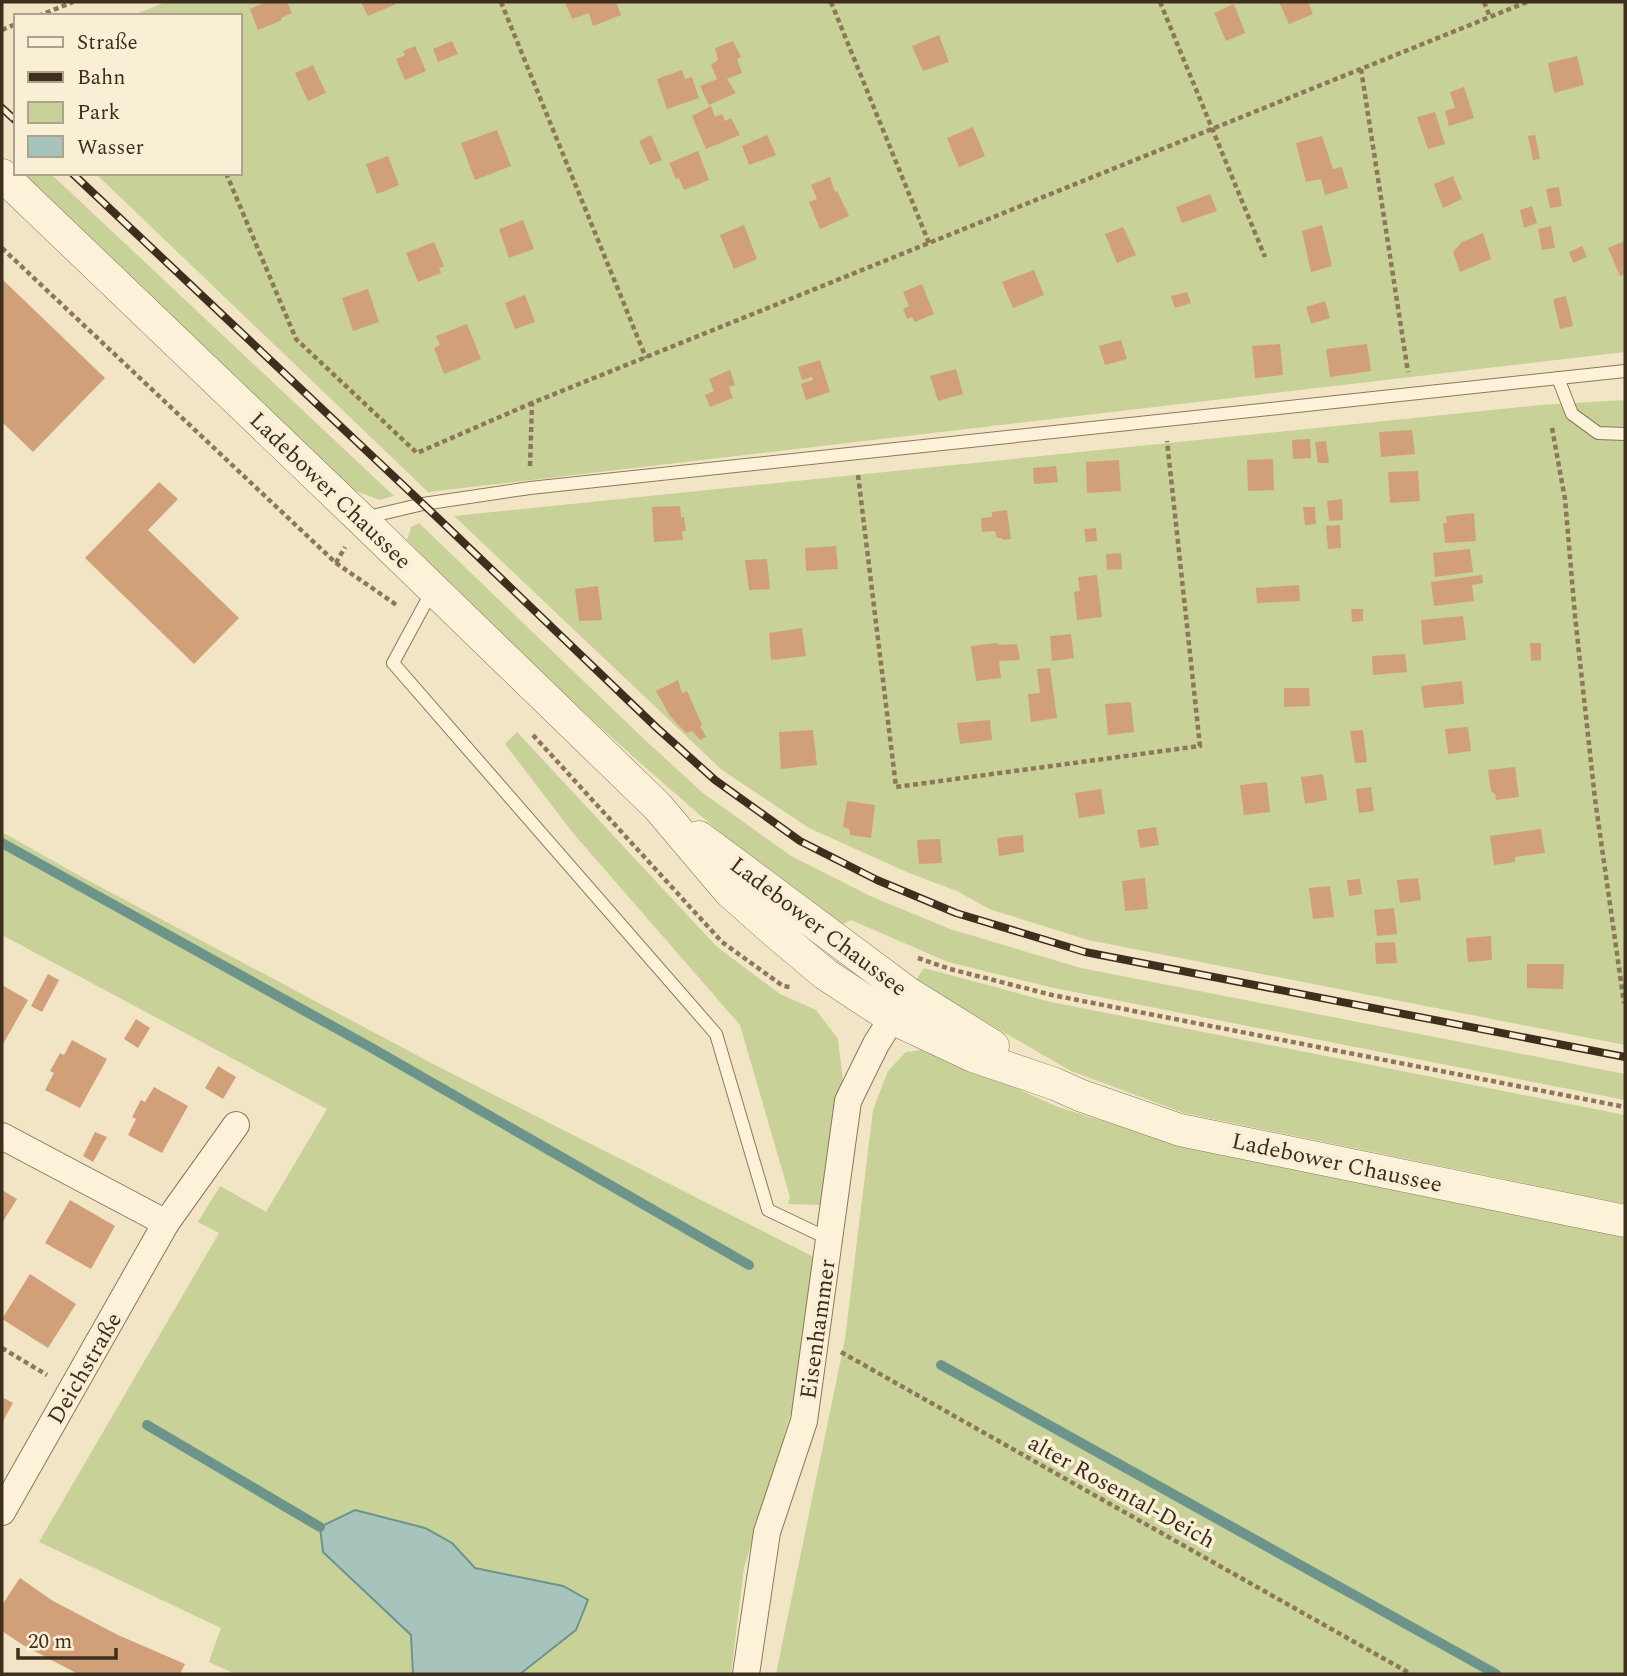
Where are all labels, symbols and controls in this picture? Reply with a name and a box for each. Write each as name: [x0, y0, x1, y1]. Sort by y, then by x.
legend: [14, 14, 242, 175]
text: Straße: [77, 27, 138, 59]
text: Bahn: [77, 62, 125, 94]
text: Park: [77, 97, 121, 129]
text: Wasser: [77, 132, 144, 164]
street label: Ladebower Chaussee: [241, 404, 419, 578]
street label: Ladebower Chaussee: [722, 849, 914, 1006]
street label: Ladebower Chaussee: [1228, 1124, 1445, 1203]
street label: Eisenhammer: [791, 1257, 846, 1401]
street label: Deichstraße: [39, 1306, 132, 1431]
street label: alter Rosental-Deich: [1021, 1426, 1221, 1558]
scale bar: [18, 1616, 116, 1660]
text: 20 m: [28, 1626, 72, 1658]

